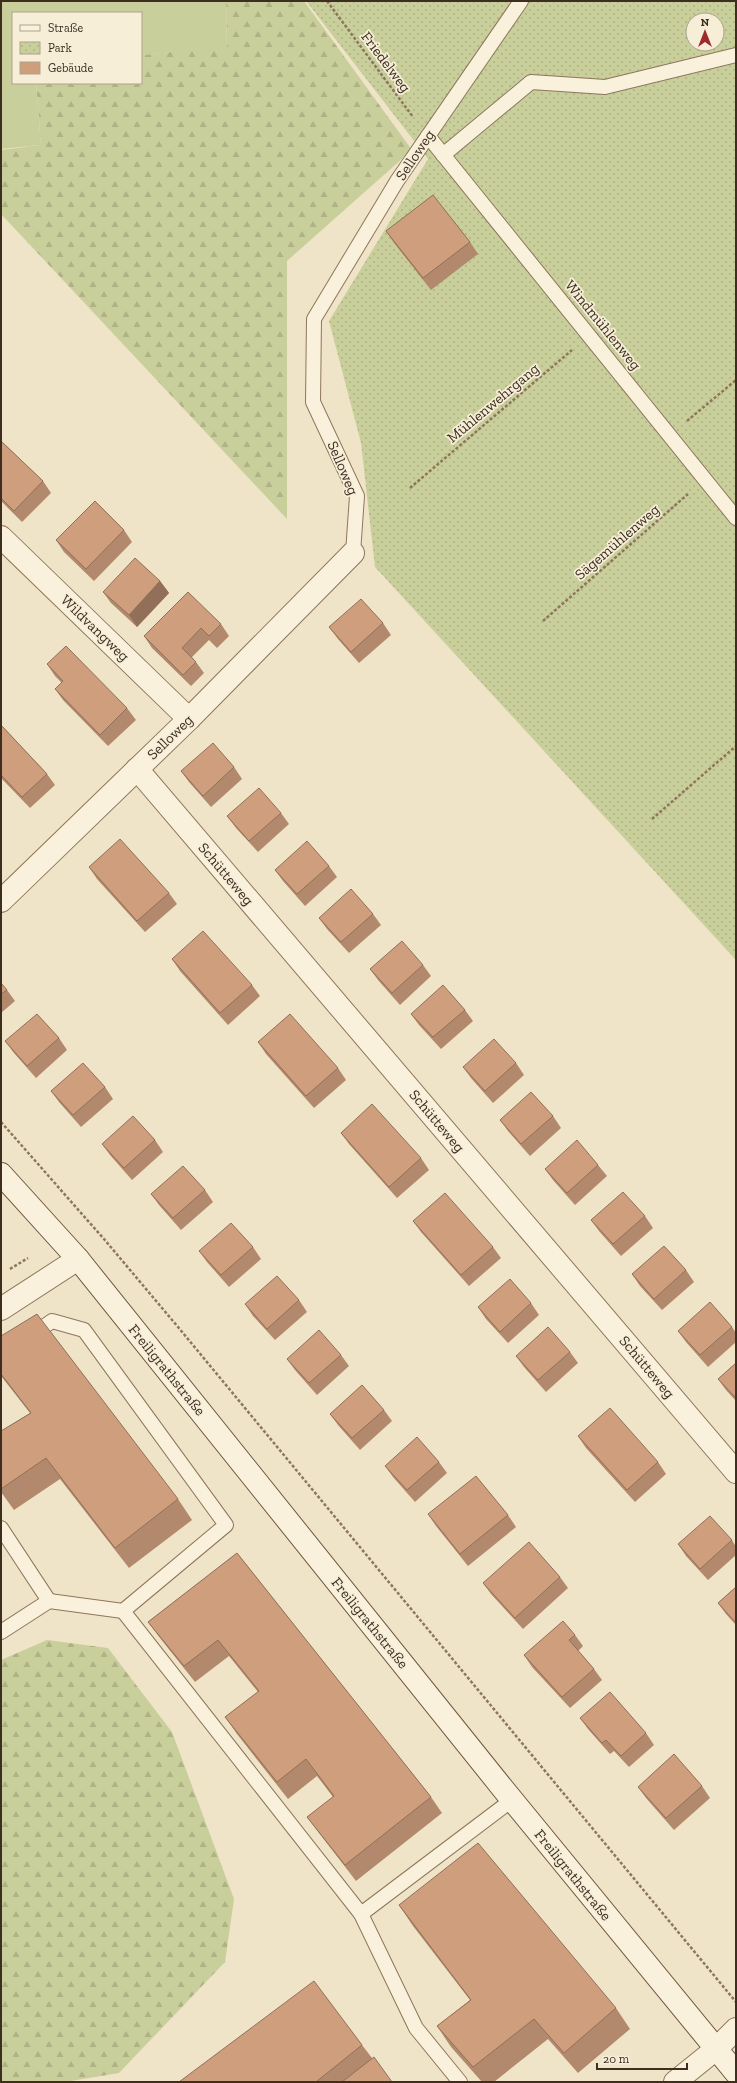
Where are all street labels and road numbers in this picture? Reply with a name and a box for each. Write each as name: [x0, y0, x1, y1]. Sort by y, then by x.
street label: Friedelweg: [357, 28, 415, 96]
street label: Selloweg: [392, 126, 438, 184]
street label: Windmühlenweg: [561, 276, 645, 374]
street label: Mühlenwehrgang: [443, 359, 543, 447]
street label: Selloweg: [324, 438, 362, 498]
street label: Sägemühlenweg: [571, 500, 663, 584]
street label: Wildvangweg: [57, 591, 133, 665]
street label: Selloweg: [143, 711, 197, 763]
street label: Schütteweg: [195, 839, 257, 909]
street label: Schütteweg: [406, 1086, 468, 1156]
street label: Freiligrathstraße: [125, 1321, 209, 1419]
street label: Schütteweg: [616, 1332, 678, 1402]
street label: Freiligrathstraße: [328, 1574, 412, 1672]
street label: Freiligrathstraße: [531, 1826, 615, 1924]

